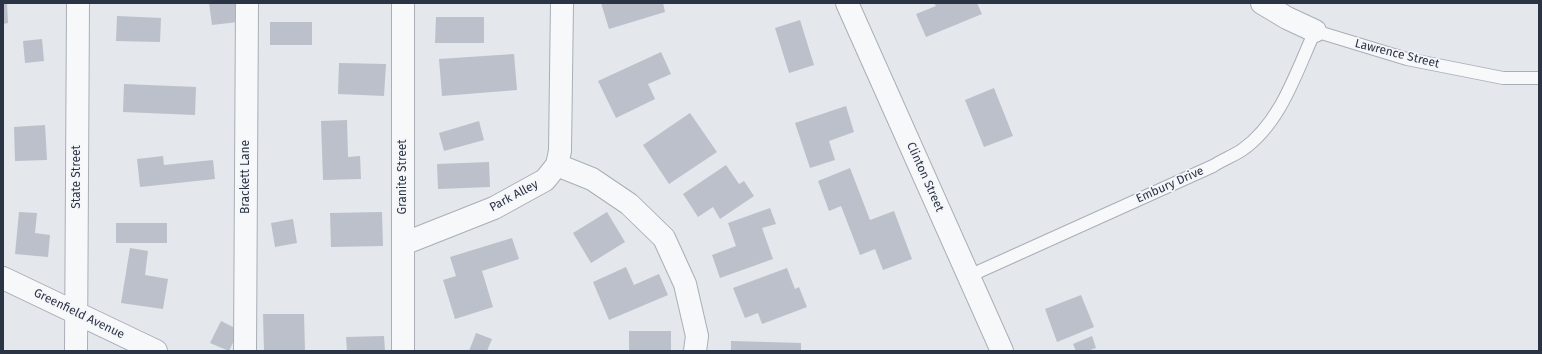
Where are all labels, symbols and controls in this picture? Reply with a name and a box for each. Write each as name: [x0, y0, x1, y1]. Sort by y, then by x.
street label: Lawrence Street: [1353, 37, 1441, 71]
street label: Granite Street: [396, 139, 410, 215]
street label: Brackett Lane: [239, 140, 253, 214]
street label: Clinton Street: [903, 140, 947, 214]
street label: State Street: [70, 145, 84, 209]
street label: Embury Drive: [1134, 164, 1206, 206]
street label: Park Alley: [487, 177, 541, 215]
street label: Greenfield Avenue: [31, 286, 127, 342]

